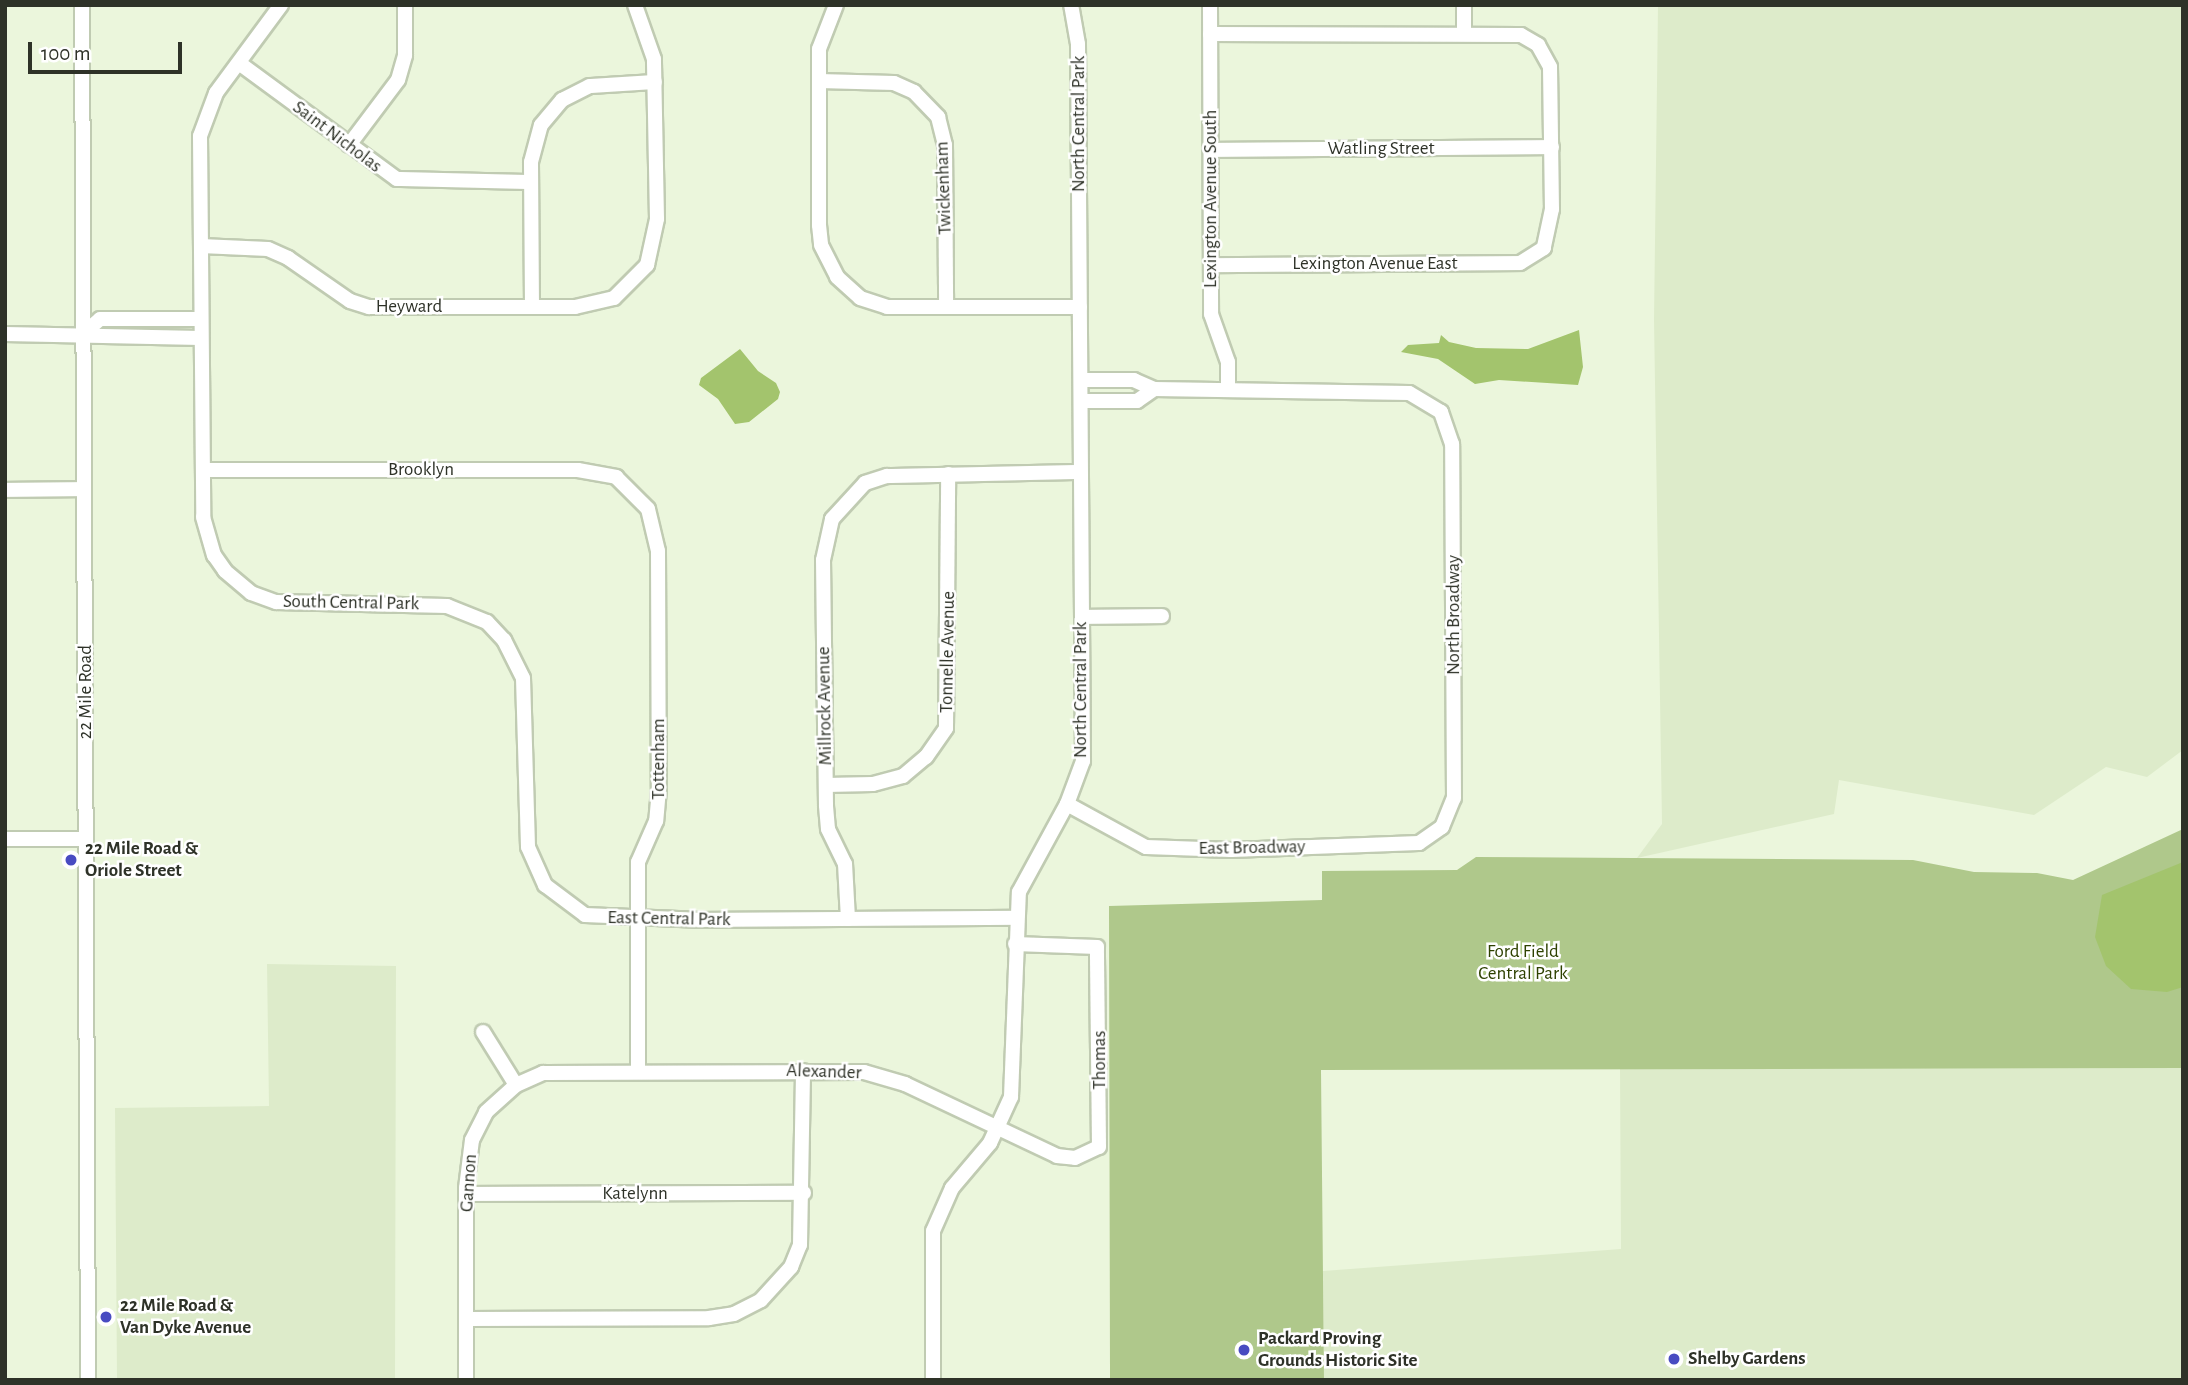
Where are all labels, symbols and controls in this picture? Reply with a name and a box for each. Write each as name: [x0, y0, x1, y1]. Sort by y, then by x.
scale bar: [32, 28, 186, 72]
text: 100 m: [41, 43, 91, 64]
street label: North Central Park: [1068, 56, 1090, 192]
street label: Saint Nicholas: [288, 96, 386, 178]
street label: Lexington Avenue South: [1200, 110, 1222, 288]
street label: Watling Street: [1328, 138, 1434, 160]
street label: Twickenham: [931, 141, 957, 235]
street label: Lexington Avenue East: [1292, 253, 1458, 275]
street label: Heyward: [376, 296, 442, 318]
street label: Brooklyn: [388, 459, 454, 481]
street label: North Broadway: [1443, 555, 1465, 675]
street label: South Central Park: [283, 590, 419, 616]
street label: Tonnelle Avenue: [936, 591, 960, 713]
street label: North Central Park: [1070, 622, 1092, 758]
street label: 22 Mile Road: [75, 645, 97, 739]
street label: Millrock Avenue: [813, 646, 837, 766]
street label: Tottenham: [648, 718, 670, 800]
street label: East Broadway: [1198, 836, 1306, 860]
place label: 22 Mile Road & Oriole Street: [85, 838, 198, 882]
marker: 22 Mile Road & Oriole Street: [63, 852, 79, 868]
street label: East Central Park: [607, 907, 731, 931]
park label: Ford Field Central Park: [1478, 941, 1568, 985]
street label: Thomas: [1089, 1030, 1111, 1090]
street label: Alexander: [786, 1059, 862, 1085]
street label: Gannon: [456, 1153, 482, 1213]
street label: Katelynn: [602, 1183, 668, 1205]
place label: 22 Mile Road & Van Dyke Avenue: [120, 1295, 251, 1339]
marker: 22 Mile Road & Van Dyke Avenue: [98, 1309, 114, 1325]
place label: Packard Proving Grounds Historic Site: [1258, 1328, 1417, 1372]
marker: Packard Proving Grounds Historic Site: [1236, 1342, 1252, 1358]
place label: Shelby Gardens: [1688, 1348, 1806, 1370]
marker: Shelby Gardens: [1666, 1351, 1682, 1367]

